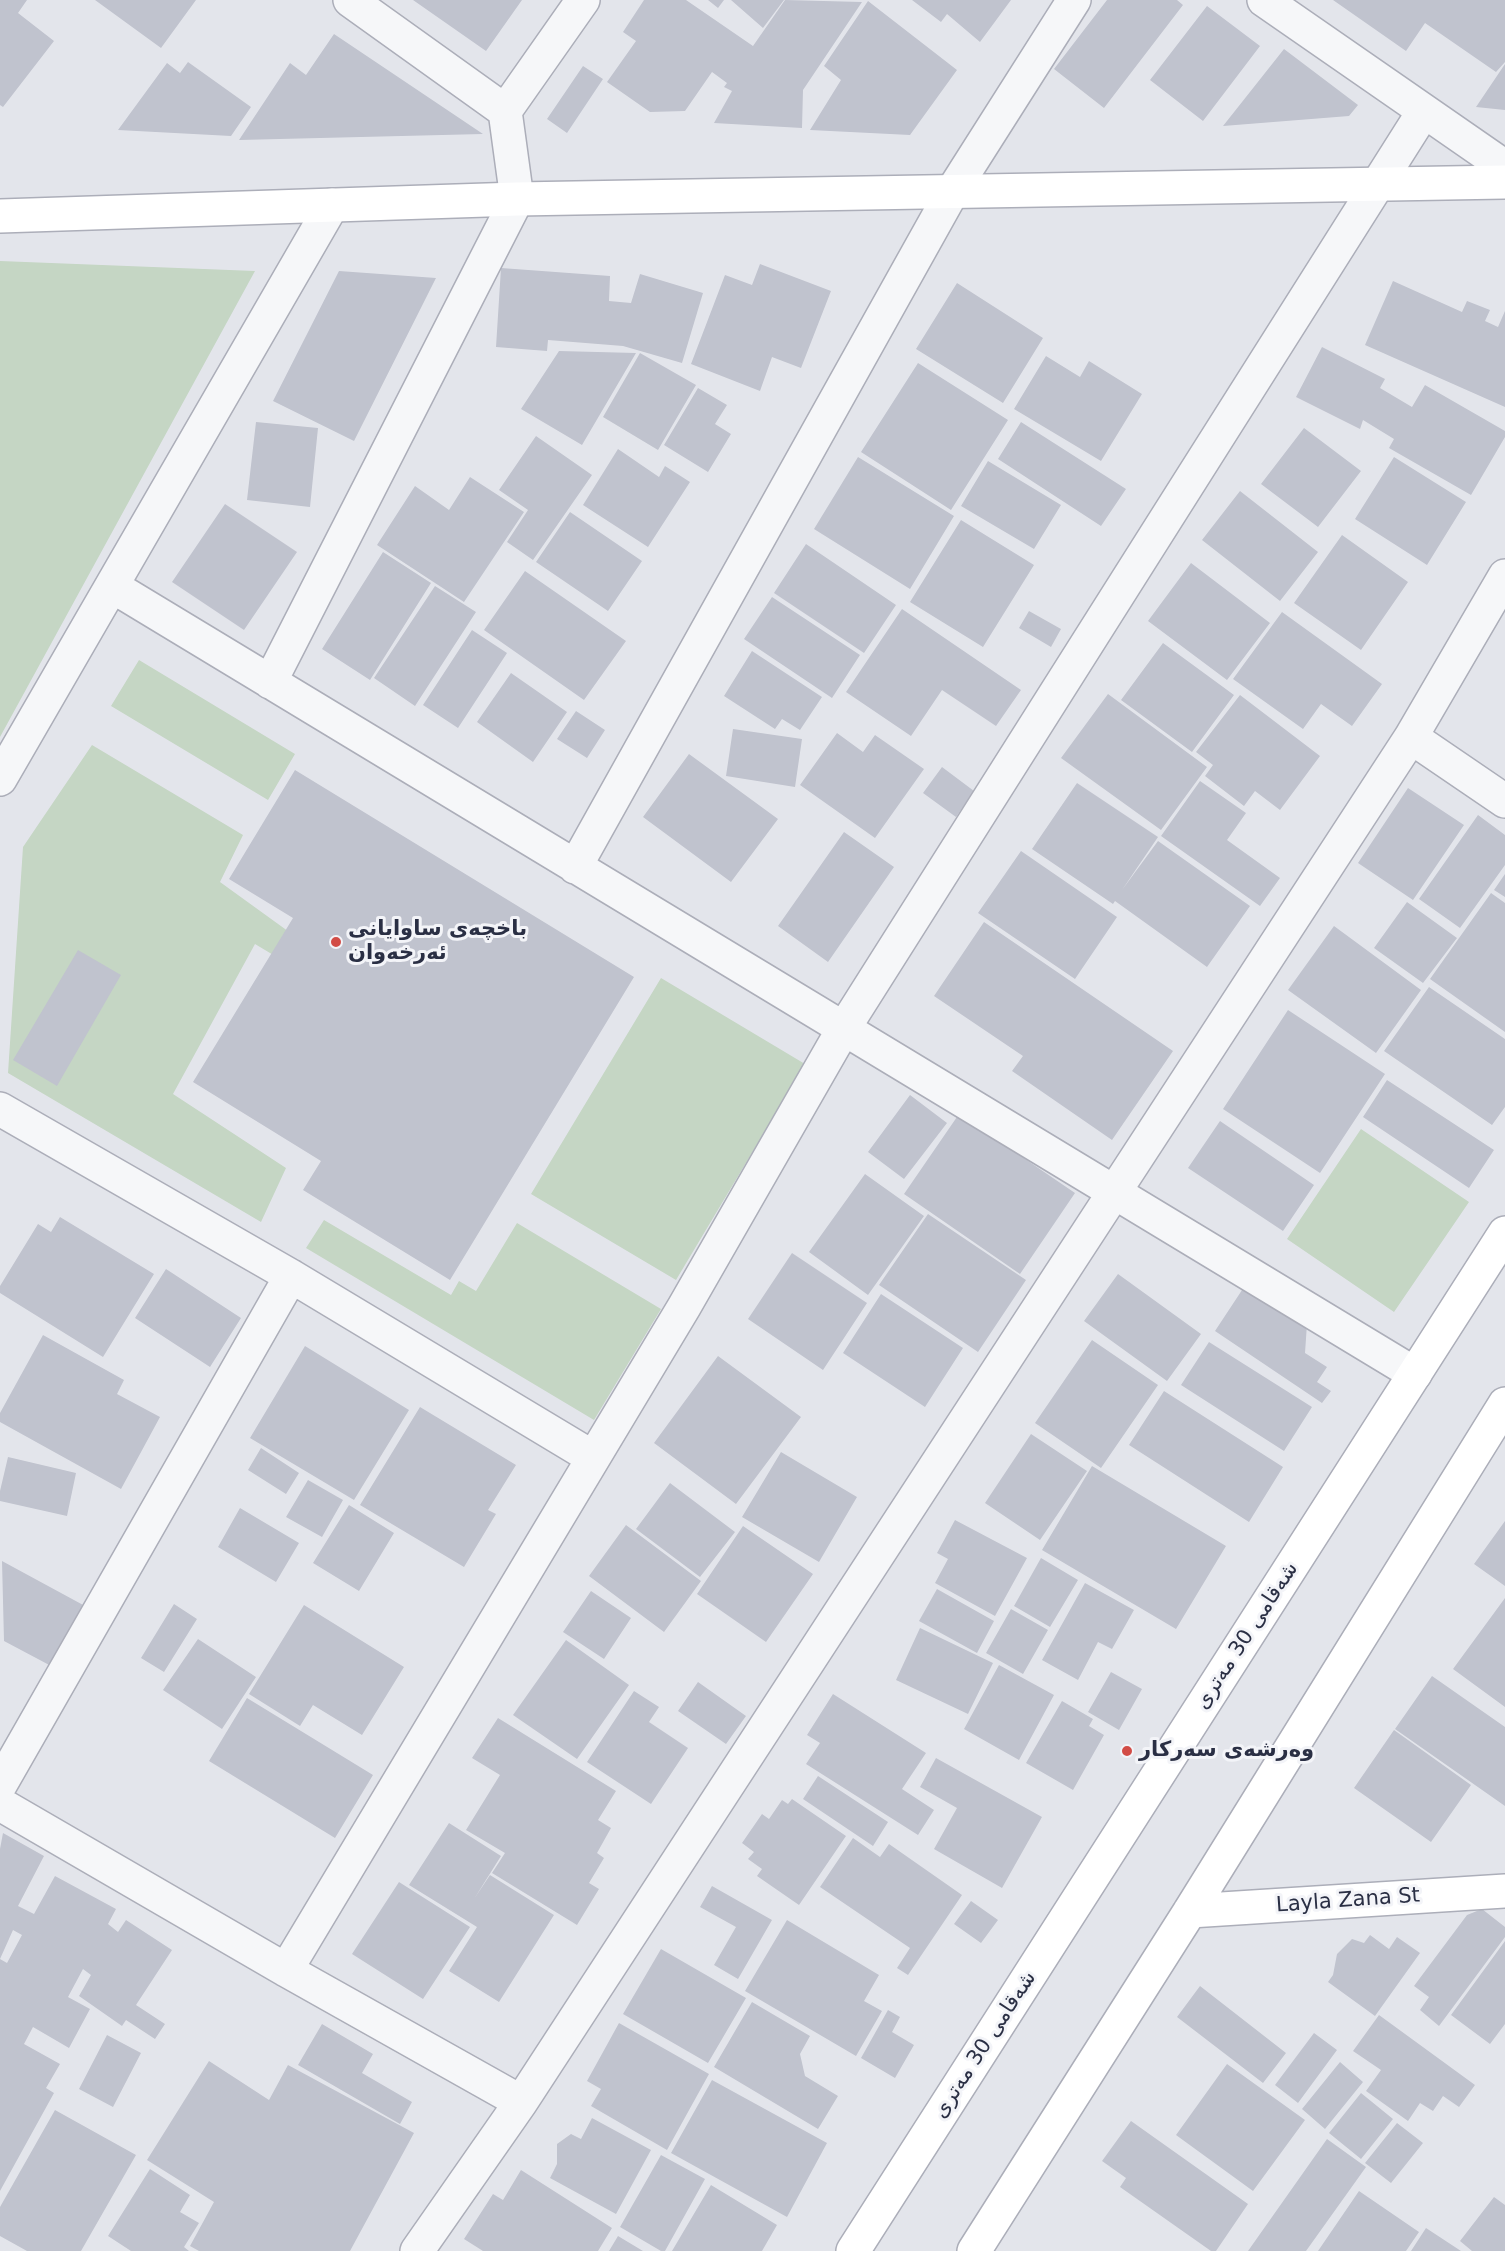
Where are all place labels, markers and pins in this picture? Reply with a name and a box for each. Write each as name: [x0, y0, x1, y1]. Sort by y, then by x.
place label: باخچەی ساوایانی ئەرخەوان: [348, 917, 527, 967]
marker: باخچەی ساوایانی ئەرخەوان: [329, 935, 343, 949]
place label: وەرشەی سەرکار: [1139, 1738, 1314, 1764]
marker: وەرشەی سەرکار: [1120, 1744, 1134, 1758]

